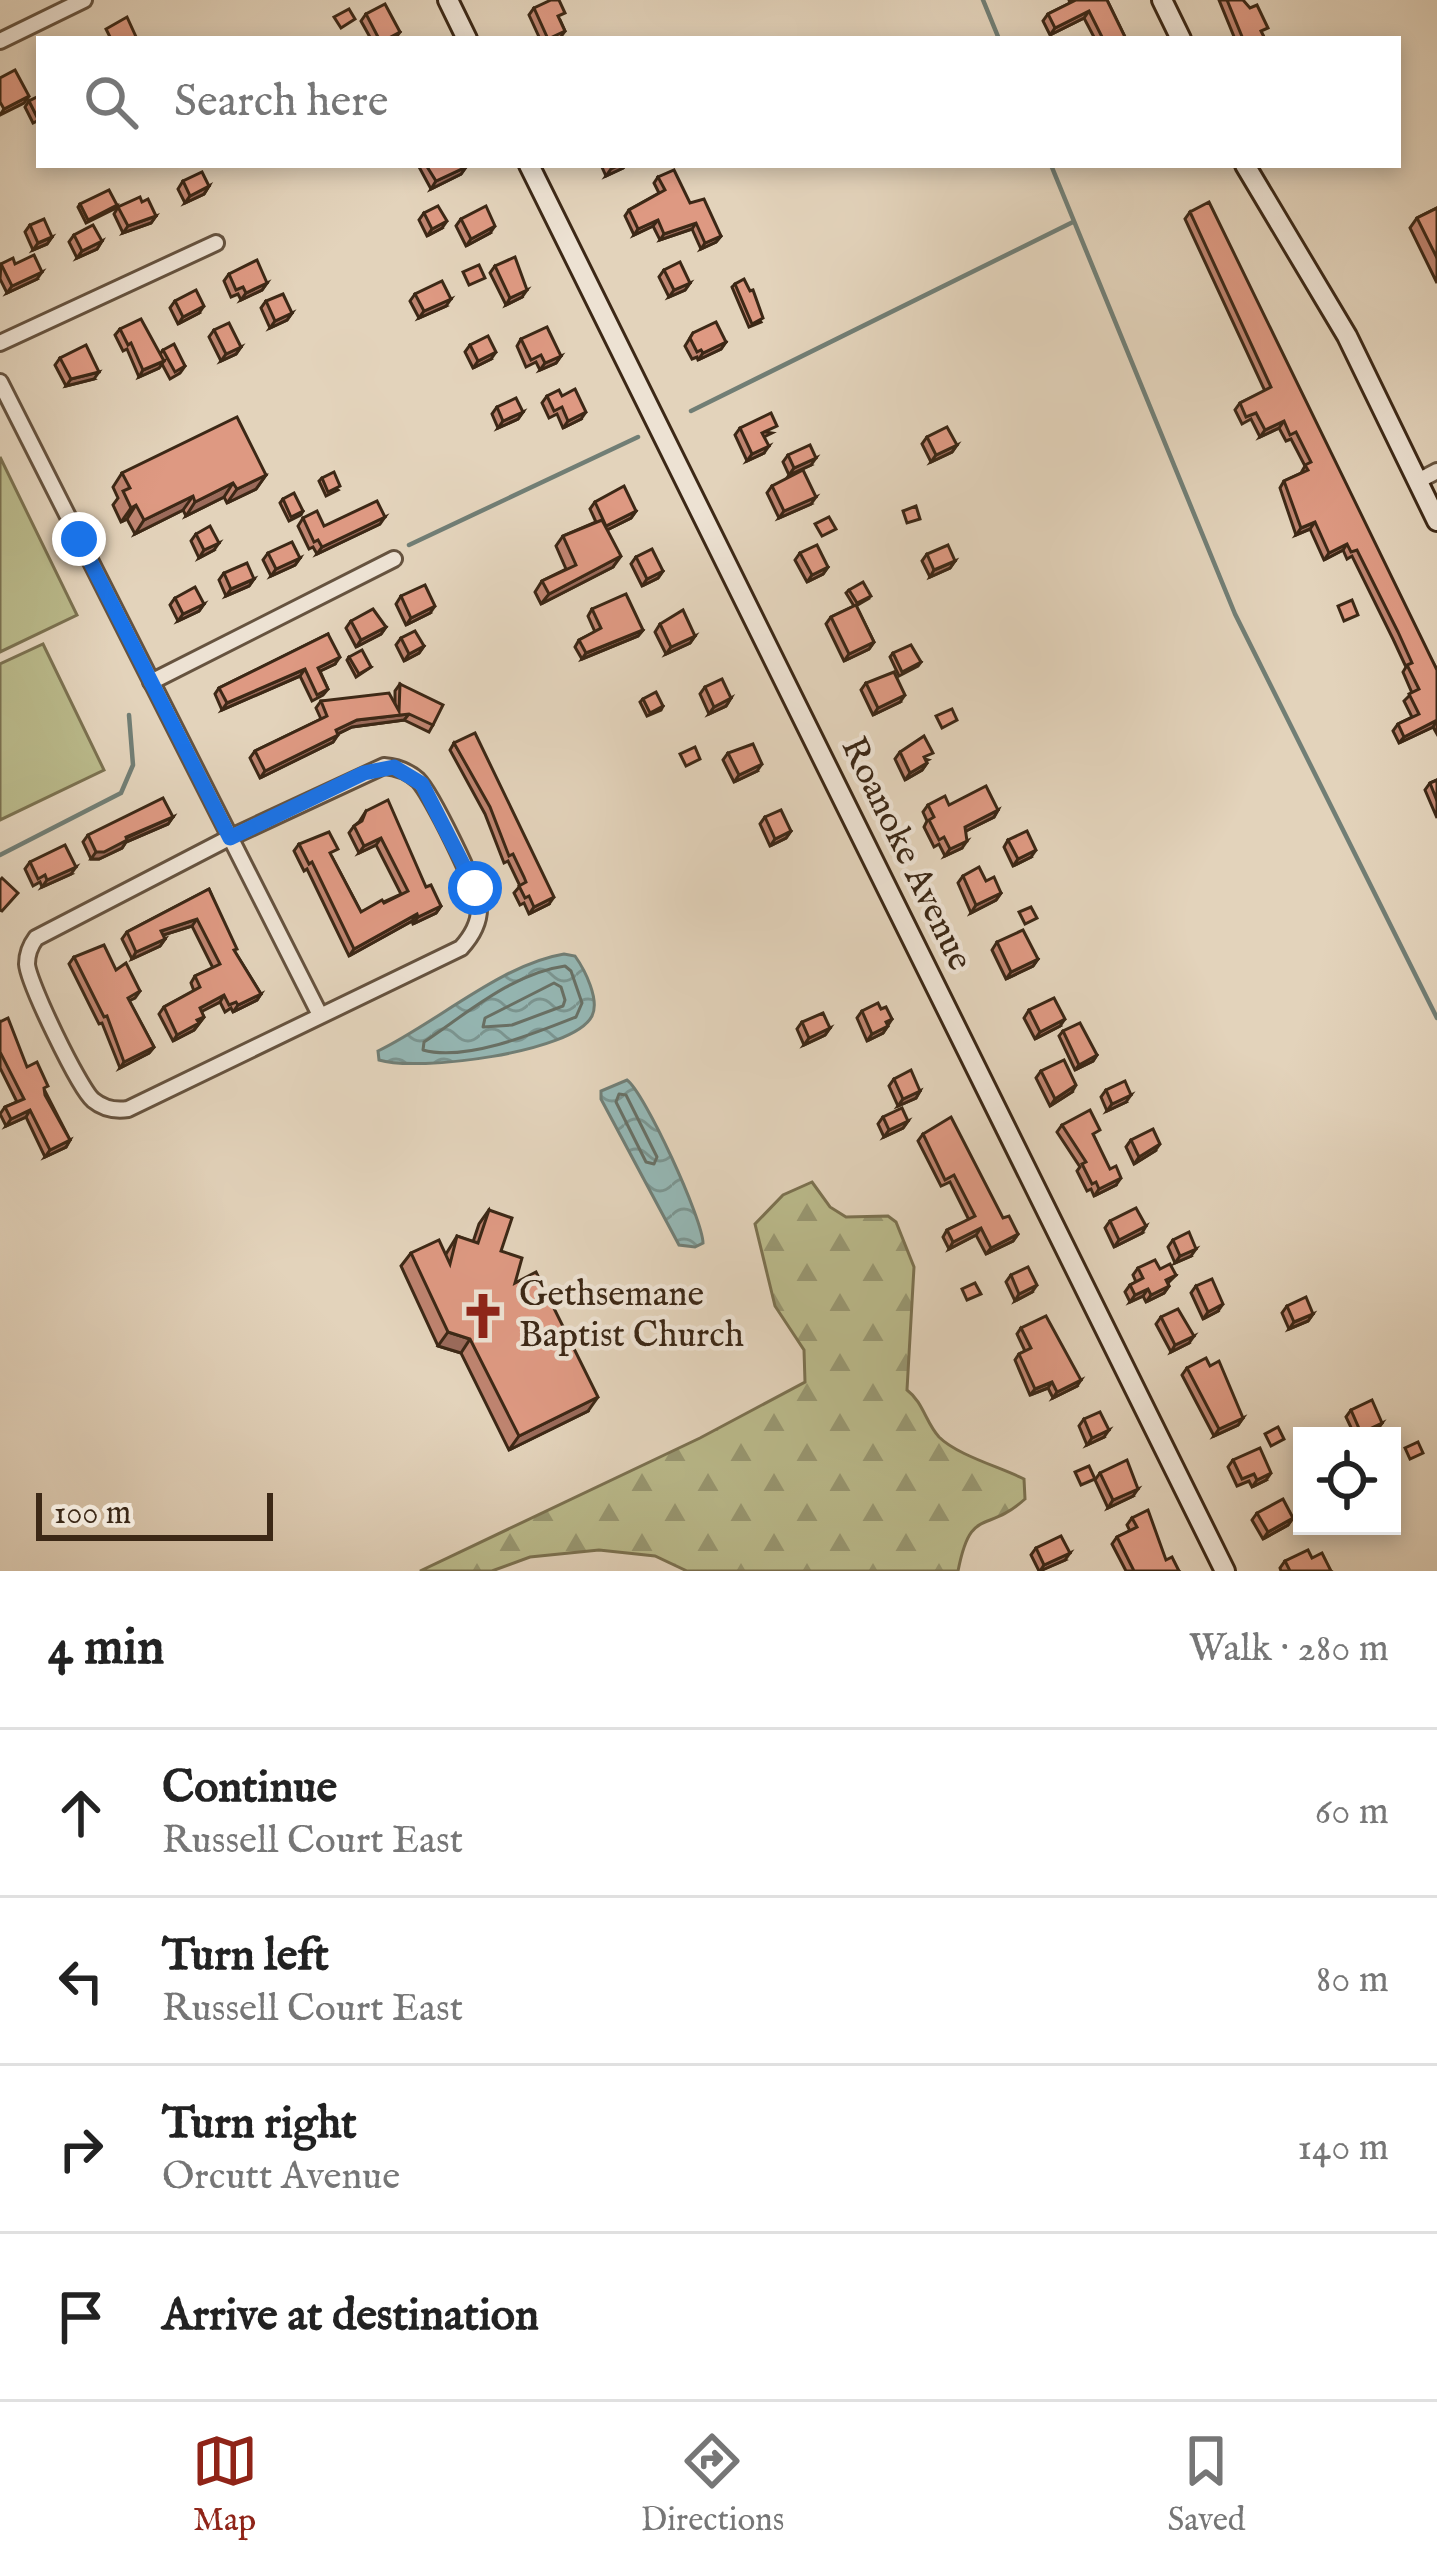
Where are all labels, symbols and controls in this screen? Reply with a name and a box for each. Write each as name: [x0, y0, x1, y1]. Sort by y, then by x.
search box: [36, 36, 1401, 168]
icon: search: [78, 69, 144, 135]
text: Search here: [174, 74, 388, 131]
route end: [52, 512, 106, 566]
street label: Roanoke Avenue: [830, 730, 982, 978]
route start: [448, 861, 502, 915]
place label: Gethsemane Baptist Church: [519, 1272, 744, 1359]
church icon: Gethsemane Baptist Church: [458, 1291, 508, 1341]
map controls: [1293, 1427, 1401, 1535]
button: locate: [1293, 1427, 1401, 1535]
scale bar: [36, 1487, 273, 1540]
text: 100 m: [54, 1493, 131, 1535]
text: 4 min: [48, 1617, 164, 1682]
text: Walk · 280 m: [1189, 1625, 1389, 1674]
text: Continue: [162, 1760, 337, 1817]
icon: ahead: [48, 1780, 114, 1846]
text: 60 m: [1315, 1788, 1389, 1837]
text: Russell Court East: [162, 1817, 463, 1866]
text: Turn left: [162, 1928, 329, 1985]
icon: left: [48, 1948, 114, 2014]
text: 80 m: [1316, 1956, 1389, 2005]
text: Russell Court East: [162, 1985, 463, 2034]
text: Turn right: [162, 2096, 357, 2153]
icon: right: [48, 2116, 114, 2182]
text: 140 m: [1298, 2124, 1389, 2173]
text: Orcutt Avenue: [162, 2153, 400, 2202]
icon: arrive: [48, 2284, 114, 2350]
text: Arrive at destination: [162, 2288, 539, 2345]
tab: Map: [192, 2428, 258, 2542]
tab: Directions: [641, 2428, 784, 2542]
tab: Saved: [1167, 2428, 1245, 2542]

